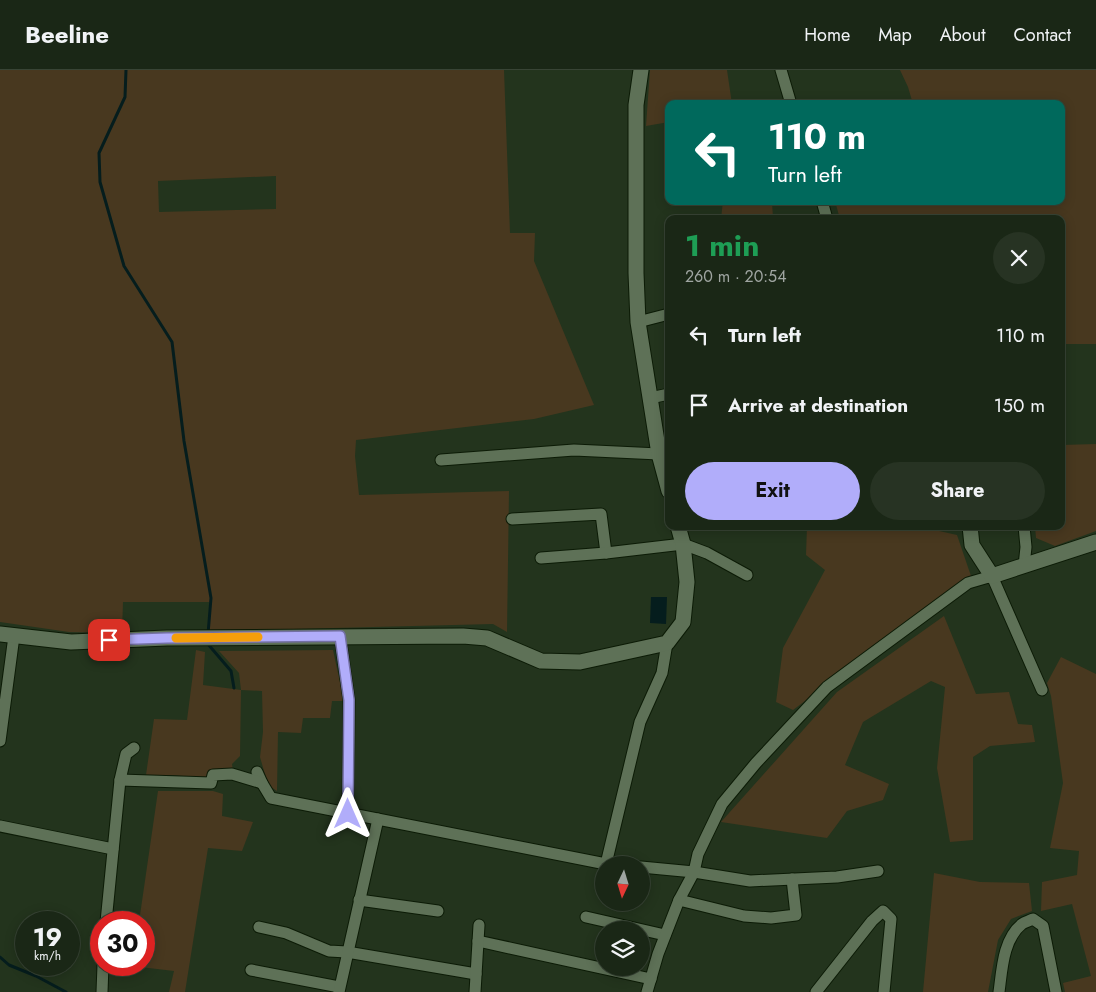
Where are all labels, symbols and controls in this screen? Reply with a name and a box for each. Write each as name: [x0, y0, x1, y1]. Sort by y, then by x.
text: Beeline: [25, 17, 109, 52]
text: Home: [804, 22, 850, 48]
text: Map: [878, 22, 912, 48]
text: About: [940, 22, 985, 48]
text: Contact: [1013, 22, 1071, 48]
text: 110 m: [768, 112, 866, 162]
icon: left: [685, 120, 750, 185]
text: Turn left: [768, 158, 842, 190]
text: 1 min: [685, 224, 759, 267]
button: close: [993, 232, 1045, 284]
text: 260 m · 20:54: [685, 265, 786, 288]
icon: left: [685, 321, 713, 349]
text: Turn left: [728, 322, 801, 349]
text: 110 m: [996, 322, 1045, 349]
icon: arrive: [685, 391, 713, 419]
text: Arrive at destination: [728, 392, 908, 419]
text: 150 m: [994, 392, 1045, 419]
button: Exit: [685, 462, 860, 520]
button: Share: [870, 462, 1045, 520]
pin: [88, 619, 130, 661]
icon: arrive: [95, 626, 123, 654]
position arrow: [321, 787, 373, 839]
north arrow: [595, 856, 650, 911]
map controls: [595, 856, 650, 976]
speed limit sign: 30: [90, 911, 155, 976]
text: 19: [33, 919, 62, 955]
button: layers: [595, 921, 650, 976]
text: km/h: [34, 947, 61, 965]

